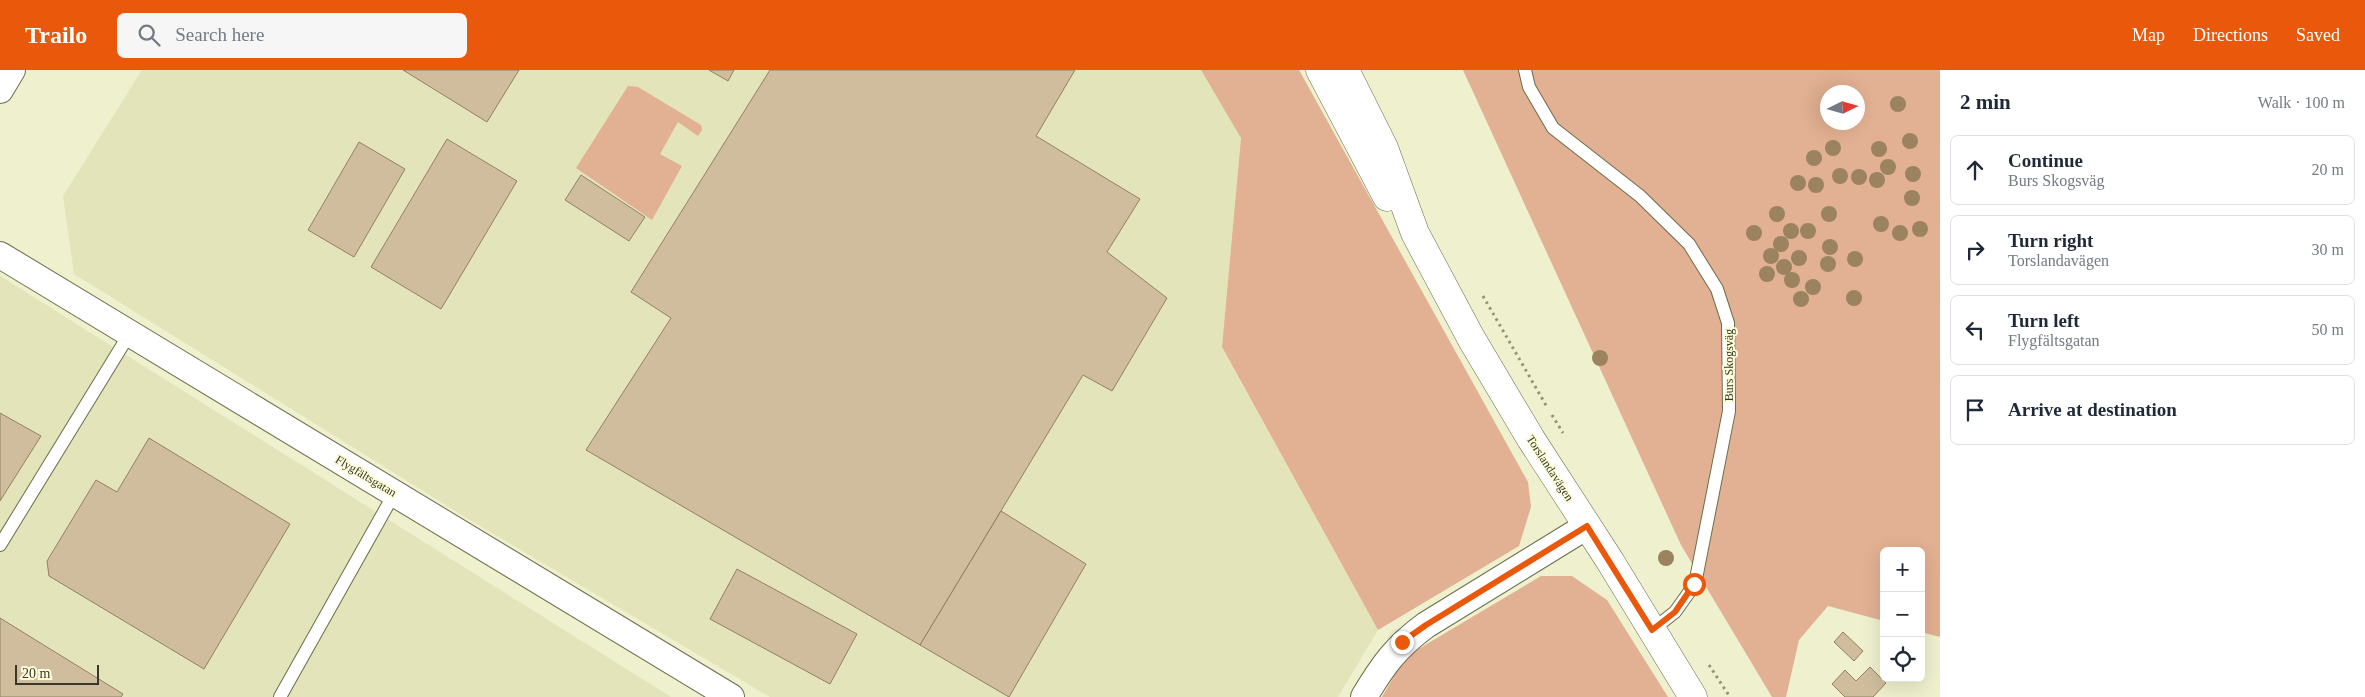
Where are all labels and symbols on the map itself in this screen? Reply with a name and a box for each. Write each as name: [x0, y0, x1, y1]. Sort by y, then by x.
north arrow: [1820, 85, 1865, 130]
street label: Burs Skogsväg: [1722, 329, 1736, 401]
street label: Torslandavägen: [1523, 432, 1577, 504]
street label: Flygfältsgatan: [333, 452, 399, 500]
route start: [1683, 573, 1706, 596]
route end: [1391, 631, 1414, 654]
scale bar: [15, 662, 99, 685]

